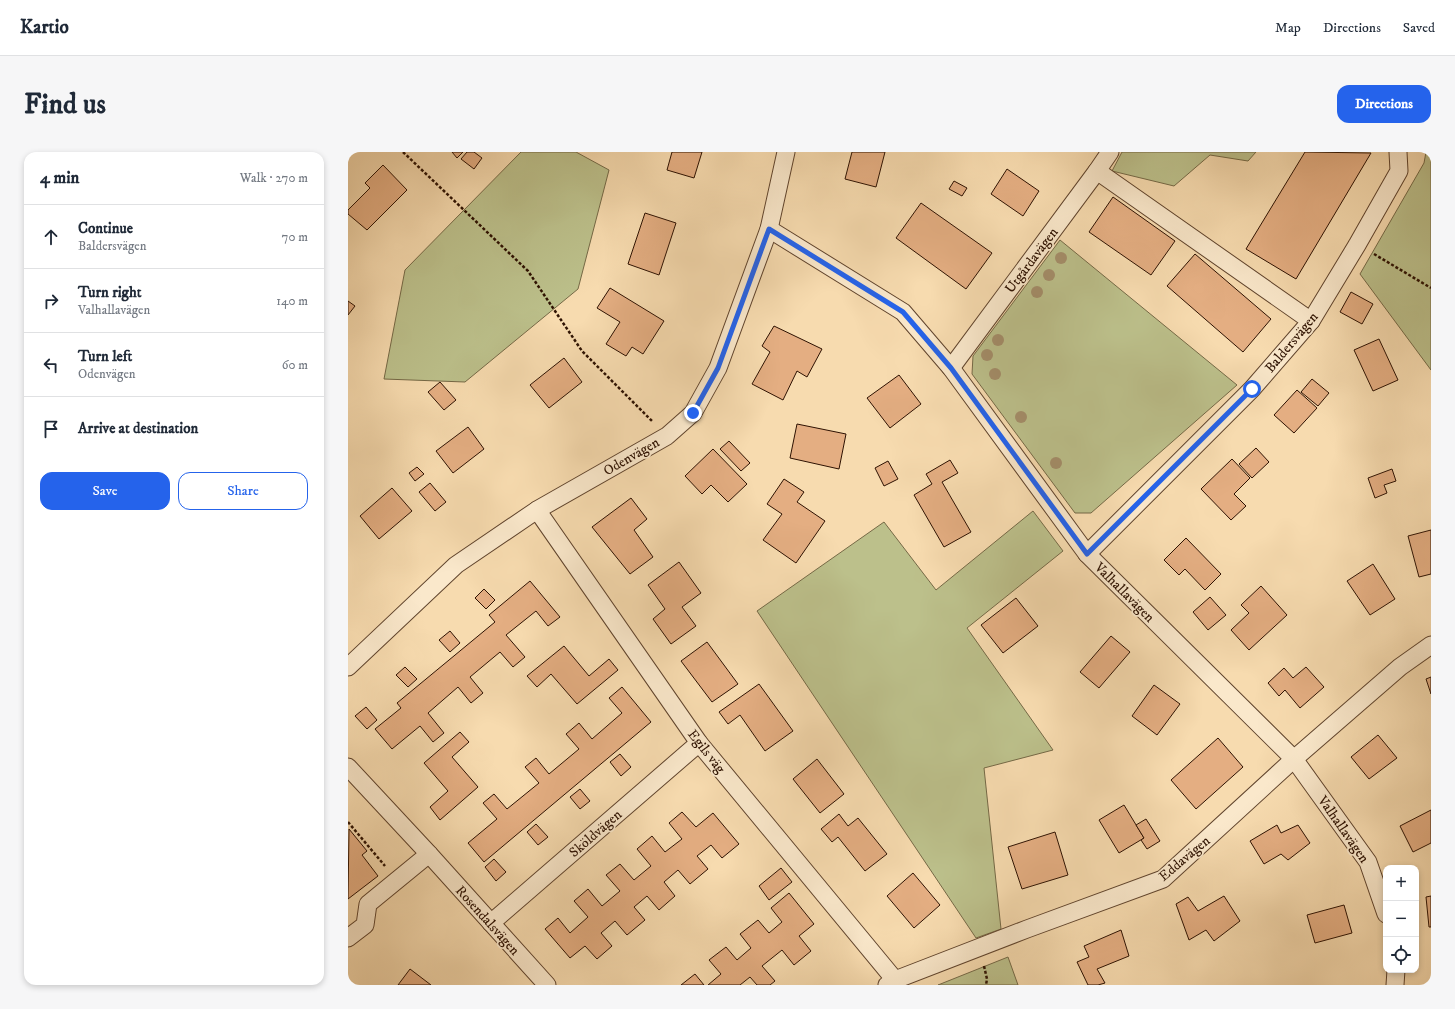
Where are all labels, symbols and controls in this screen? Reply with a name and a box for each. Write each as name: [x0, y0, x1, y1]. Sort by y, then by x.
text: Kartio: [20, 16, 69, 39]
text: Map: [1275, 19, 1301, 37]
text: Directions: [1323, 19, 1381, 37]
text: Saved: [1403, 19, 1435, 37]
button: Directions: [1337, 85, 1431, 123]
text: Find us: [24, 87, 106, 122]
text: 4 min: [40, 167, 79, 189]
text: Walk · 270 m: [240, 170, 308, 186]
text: Continue: [78, 219, 133, 238]
street label: Utgårdavägen: [1001, 224, 1063, 297]
icon: ahead: [40, 226, 62, 248]
text: 70 m: [282, 229, 308, 245]
text: Baldersvägen: [78, 238, 146, 254]
text: Turn right: [78, 283, 141, 302]
icon: right: [40, 290, 62, 312]
text: 140 m: [276, 293, 308, 309]
text: Valhallavägen: [78, 302, 150, 318]
street label: Baldersvägen: [1261, 308, 1323, 377]
text: Turn left: [78, 347, 132, 366]
icon: left: [40, 354, 62, 376]
text: 60 m: [282, 357, 308, 373]
text: Odenvägen: [78, 366, 136, 382]
route start: [1243, 380, 1261, 398]
route end: [684, 404, 702, 422]
icon: arrive: [40, 418, 62, 440]
text: Arrive at destination: [78, 419, 198, 438]
street label: Odenvägen: [600, 433, 663, 480]
button: Save: [40, 472, 170, 510]
button: Share: [178, 472, 308, 510]
street label: Valhallavägen: [1090, 558, 1159, 627]
street label: Egils väg: [683, 726, 729, 777]
street label: Valhallavägen: [1313, 792, 1373, 867]
street label: Sköldvägen: [566, 805, 626, 862]
street label: Eddavägen: [1155, 832, 1215, 886]
map controls: [1383, 865, 1419, 973]
button: +: [1383, 865, 1419, 901]
street label: Rosendalsvägen: [451, 882, 524, 960]
button: −: [1383, 901, 1419, 937]
button: locate: [1383, 937, 1419, 973]

